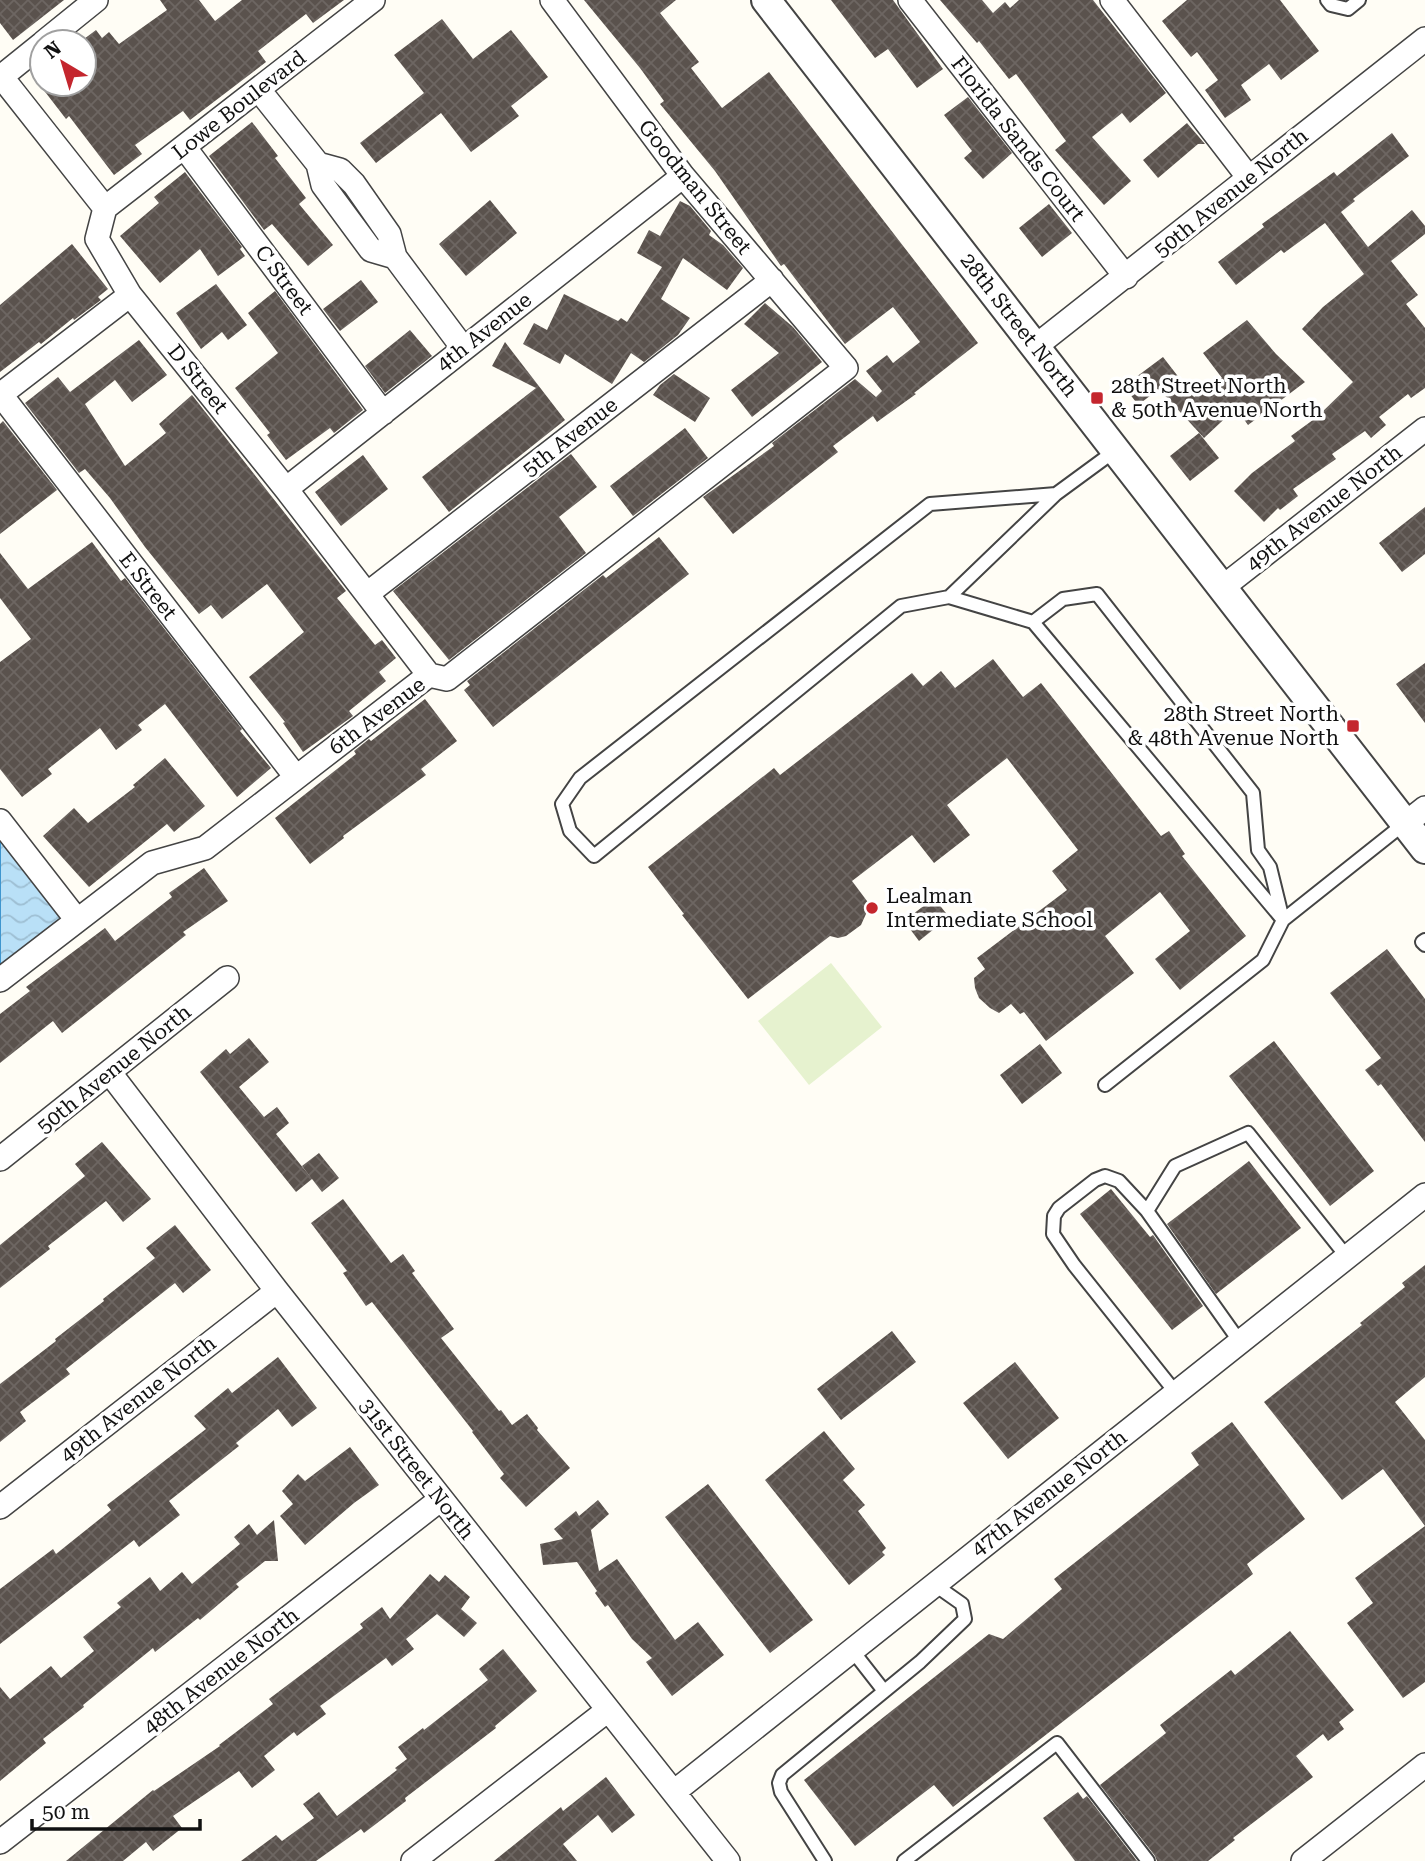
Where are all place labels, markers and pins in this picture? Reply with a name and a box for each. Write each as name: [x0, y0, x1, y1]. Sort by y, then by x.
place label: 28th Street North & 50th Avenue North: [1111, 374, 1323, 422]
marker: 28th Street North & 50th Avenue North: [1089, 390, 1105, 406]
place label: 28th Street North & 48th Avenue North: [1127, 702, 1339, 750]
marker: 28th Street North & 48th Avenue North: [1345, 718, 1361, 734]
place label: Lealman Intermediate School: [886, 884, 1093, 932]
marker: Lealman Intermediate School: [864, 900, 880, 916]

